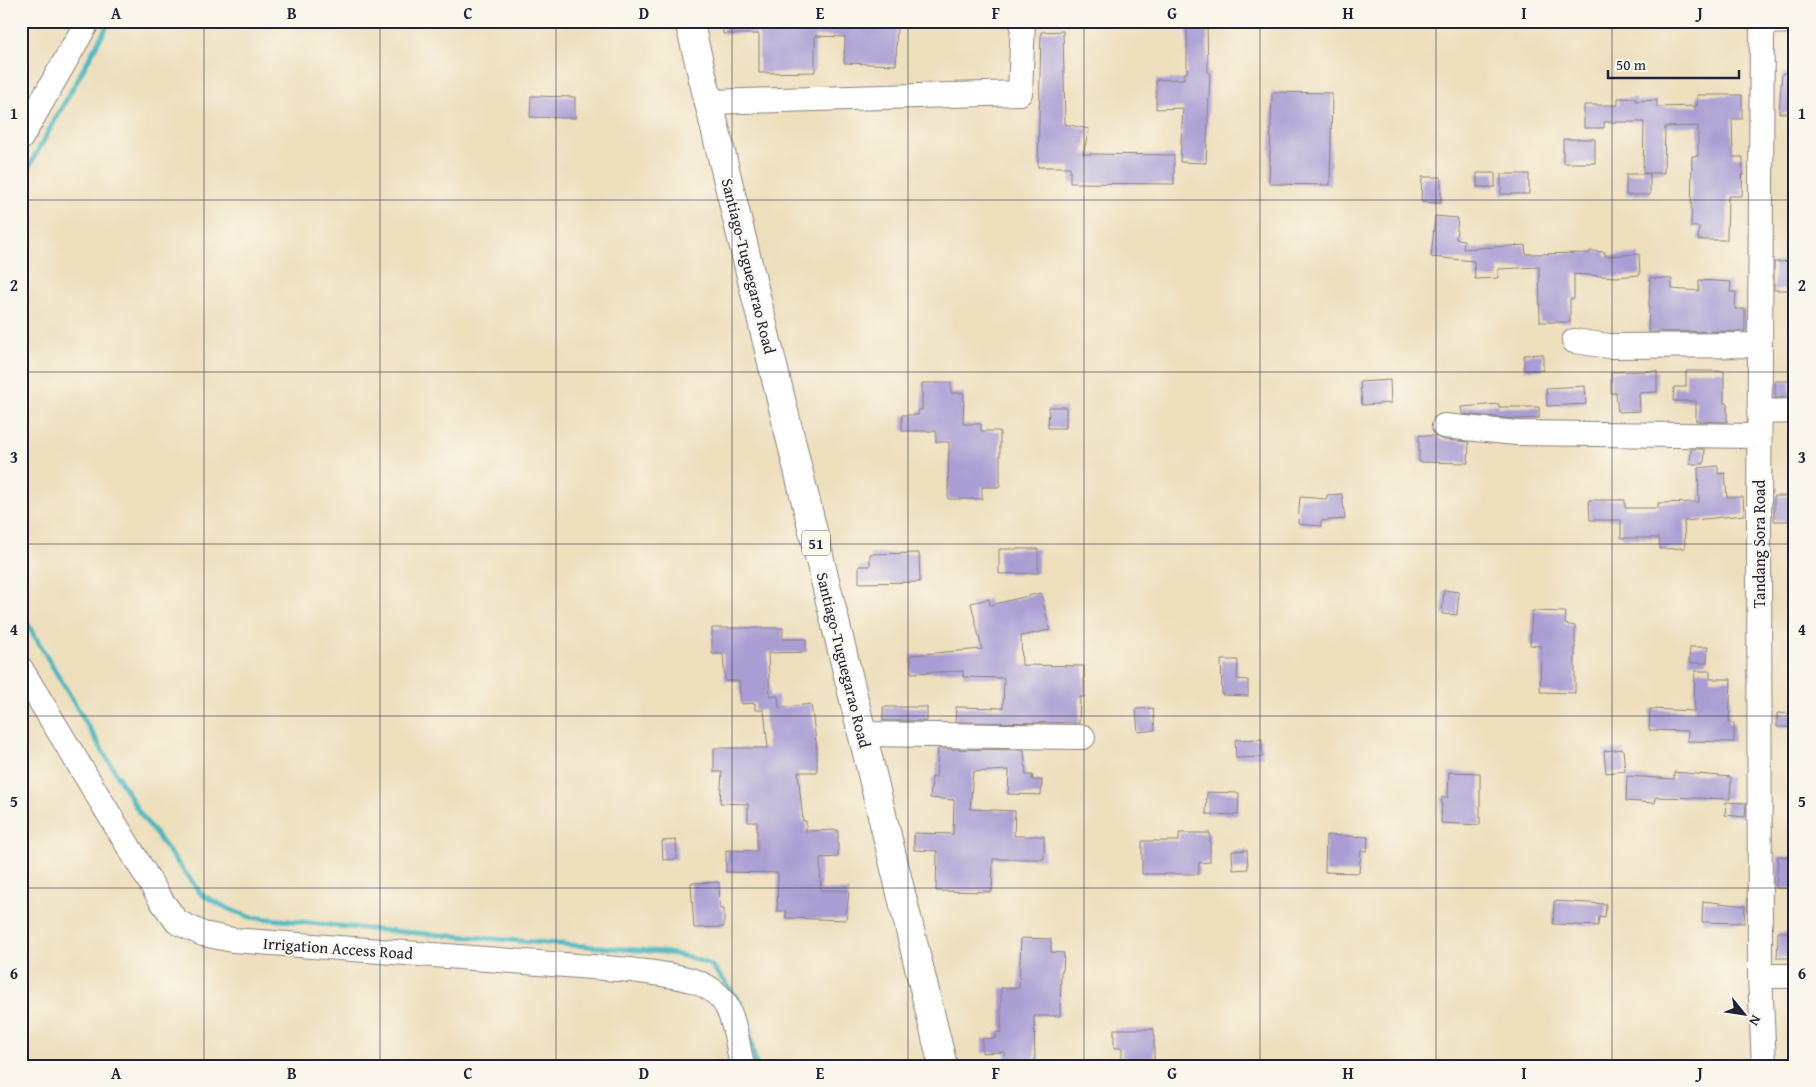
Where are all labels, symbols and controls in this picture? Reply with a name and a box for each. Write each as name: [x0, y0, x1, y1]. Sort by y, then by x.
text: A: [111, 1, 122, 25]
text: B: [287, 1, 297, 25]
text: C: [463, 1, 473, 25]
text: D: [639, 1, 649, 25]
text: E: [816, 1, 825, 25]
text: F: [992, 1, 1000, 25]
text: G: [1167, 1, 1177, 25]
text: H: [1342, 1, 1354, 25]
text: I: [1521, 1, 1527, 25]
text: J: [1694, 1, 1703, 25]
scale bar: [1608, 48, 1740, 80]
text: 50 m: [1616, 54, 1647, 75]
text: 1: [10, 101, 18, 125]
text: 1: [1798, 101, 1806, 125]
street label: Santiago-Tuguegarao Road: [716, 176, 783, 357]
text: 2: [10, 273, 18, 297]
text: 2: [1798, 273, 1806, 297]
text: 3: [10, 445, 18, 469]
text: 3: [1798, 445, 1806, 469]
street label: Tandang Sora Road: [1747, 479, 1771, 608]
road number: 51: [802, 530, 830, 556]
street label: Santiago-Tuguegarao Road: [811, 570, 878, 751]
text: 4: [10, 617, 18, 641]
text: 4: [1798, 617, 1806, 641]
text: 5: [10, 789, 18, 813]
text: 5: [1798, 789, 1806, 813]
street label: Irrigation Access Road: [262, 931, 414, 965]
text: 6: [10, 961, 18, 985]
text: 6: [1798, 961, 1806, 985]
north arrow: [1718, 990, 1768, 1040]
text: N: [1744, 1011, 1766, 1030]
text: A: [111, 1061, 122, 1085]
text: B: [287, 1061, 297, 1085]
text: C: [463, 1061, 473, 1085]
text: D: [639, 1061, 649, 1085]
text: E: [816, 1061, 825, 1085]
text: F: [992, 1061, 1000, 1085]
text: G: [1167, 1061, 1177, 1085]
text: H: [1342, 1061, 1354, 1085]
text: I: [1521, 1061, 1527, 1085]
text: J: [1694, 1061, 1703, 1085]

